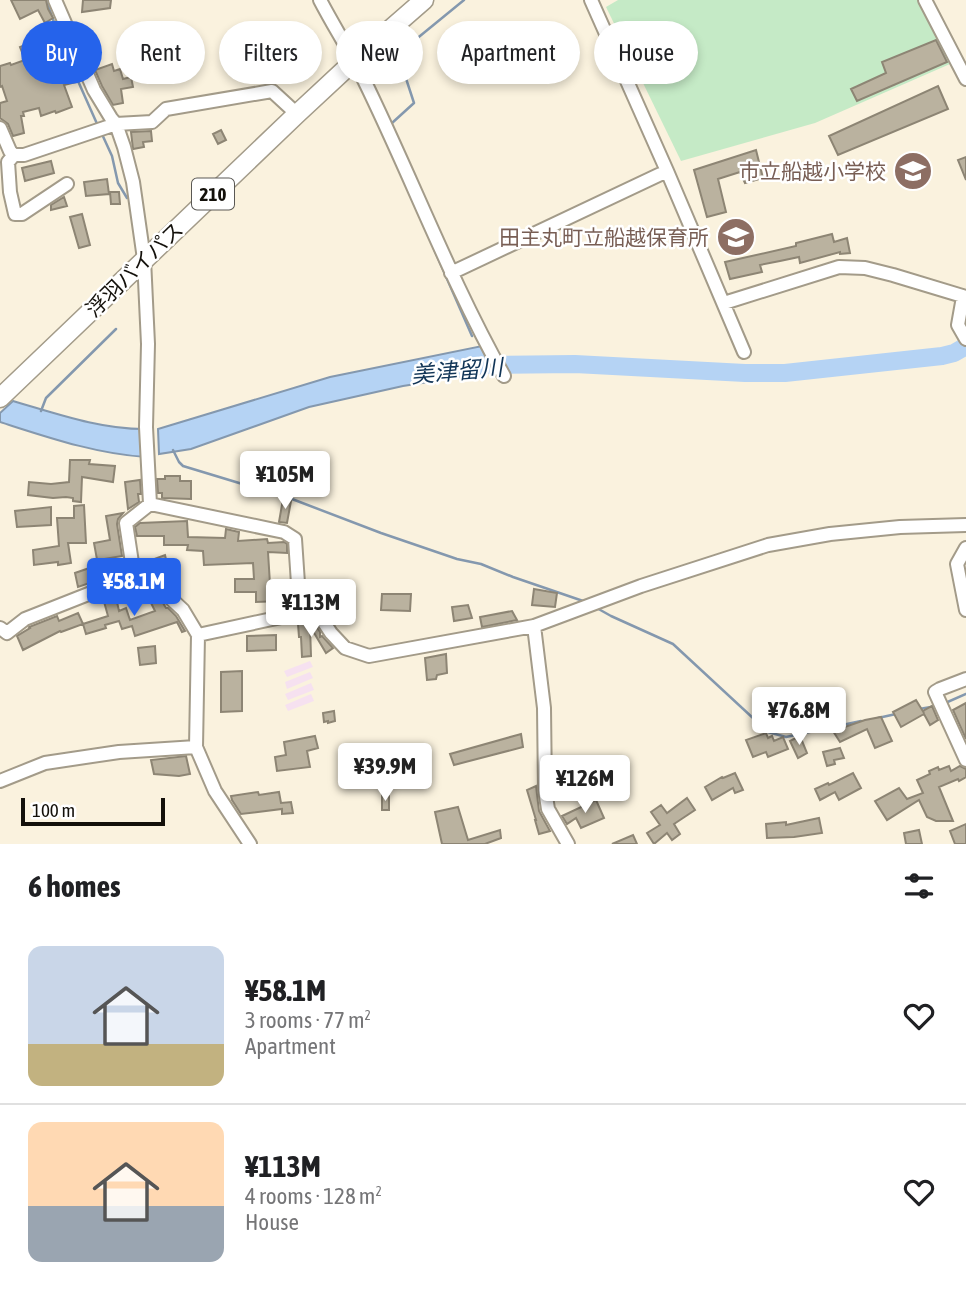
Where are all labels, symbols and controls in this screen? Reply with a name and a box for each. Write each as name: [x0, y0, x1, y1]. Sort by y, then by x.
chip: Buy: [21, 21, 102, 84]
chip: Rent: [116, 21, 205, 84]
chip: Filters: [219, 21, 322, 84]
chip: New: [336, 21, 423, 84]
chip: Apartment: [437, 21, 580, 84]
chip: House: [594, 21, 698, 84]
school or university icon: 市立船越小学校: [892, 150, 934, 192]
place label: 市立船越小学校: [739, 159, 886, 183]
road number: 210: [192, 178, 234, 210]
school or university icon: 田主丸町立船越保育所: [715, 216, 757, 258]
street label: 浮羽バイパス: [80, 217, 188, 321]
place label: 田主丸町立船越保育所: [499, 225, 709, 249]
water label: 美津留川: [410, 354, 507, 388]
pin: ¥105M: [236, 452, 334, 511]
text: ¥105M: [256, 461, 314, 487]
pin: ¥58.1M: [77, 558, 191, 618]
text: ¥58.1M: [103, 568, 165, 594]
pin: ¥113M: [262, 580, 360, 639]
text: ¥113M: [282, 589, 340, 615]
pin: ¥76.8M: [742, 688, 856, 747]
text: ¥76.8M: [768, 697, 830, 723]
pin: ¥39.9M: [328, 744, 442, 803]
text: ¥39.9M: [354, 753, 416, 779]
pin: ¥126M: [536, 756, 634, 815]
text: ¥126M: [556, 765, 614, 791]
scale bar: [21, 795, 164, 827]
text: 100 m: [32, 799, 75, 821]
icon: filters: [900, 867, 938, 905]
text: 6 homes: [28, 869, 121, 903]
text: ¥58.1M: [245, 973, 326, 1007]
icon: home: [84, 974, 168, 1058]
icon: heart: [900, 997, 938, 1035]
text: 3 rooms · 77 m²: [245, 1007, 371, 1033]
text: Apartment: [245, 1033, 336, 1059]
text: ¥113M: [245, 1149, 321, 1183]
icon: home: [84, 1150, 168, 1234]
icon: heart: [900, 1173, 938, 1211]
text: 4 rooms · 128 m²: [245, 1183, 382, 1209]
text: House: [245, 1209, 299, 1235]

